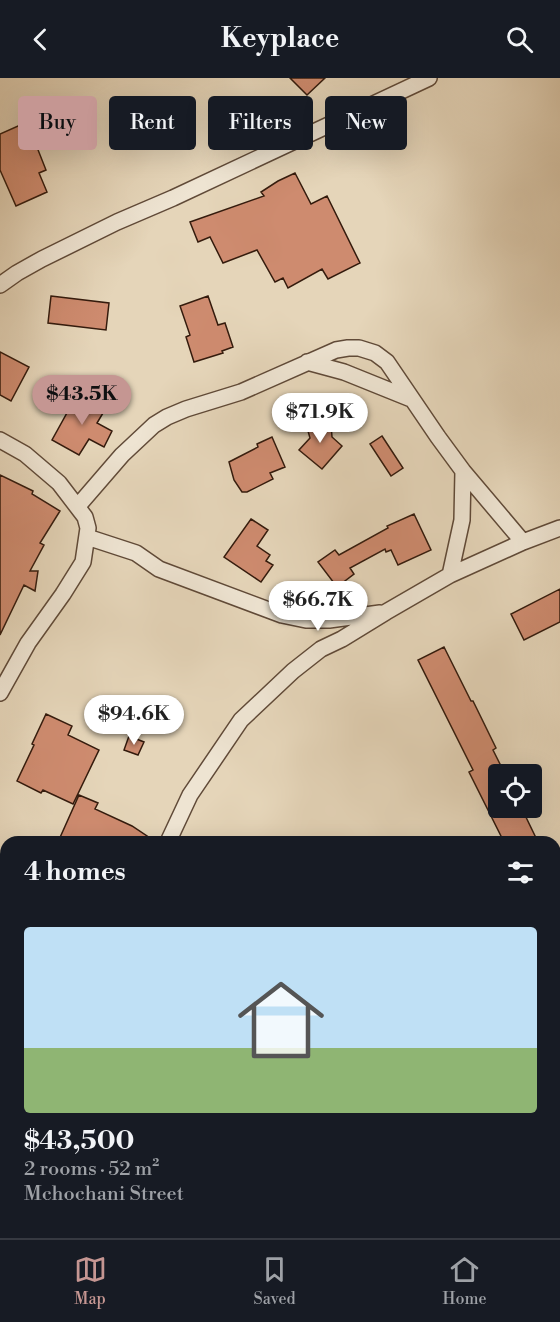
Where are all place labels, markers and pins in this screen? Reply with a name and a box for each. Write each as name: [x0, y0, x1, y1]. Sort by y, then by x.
pin: $43.5K: [33, 375, 131, 426]
pin: $71.9K: [271, 393, 369, 444]
pin: $66.7K: [269, 581, 367, 632]
pin: $94.6K: [85, 695, 183, 746]

